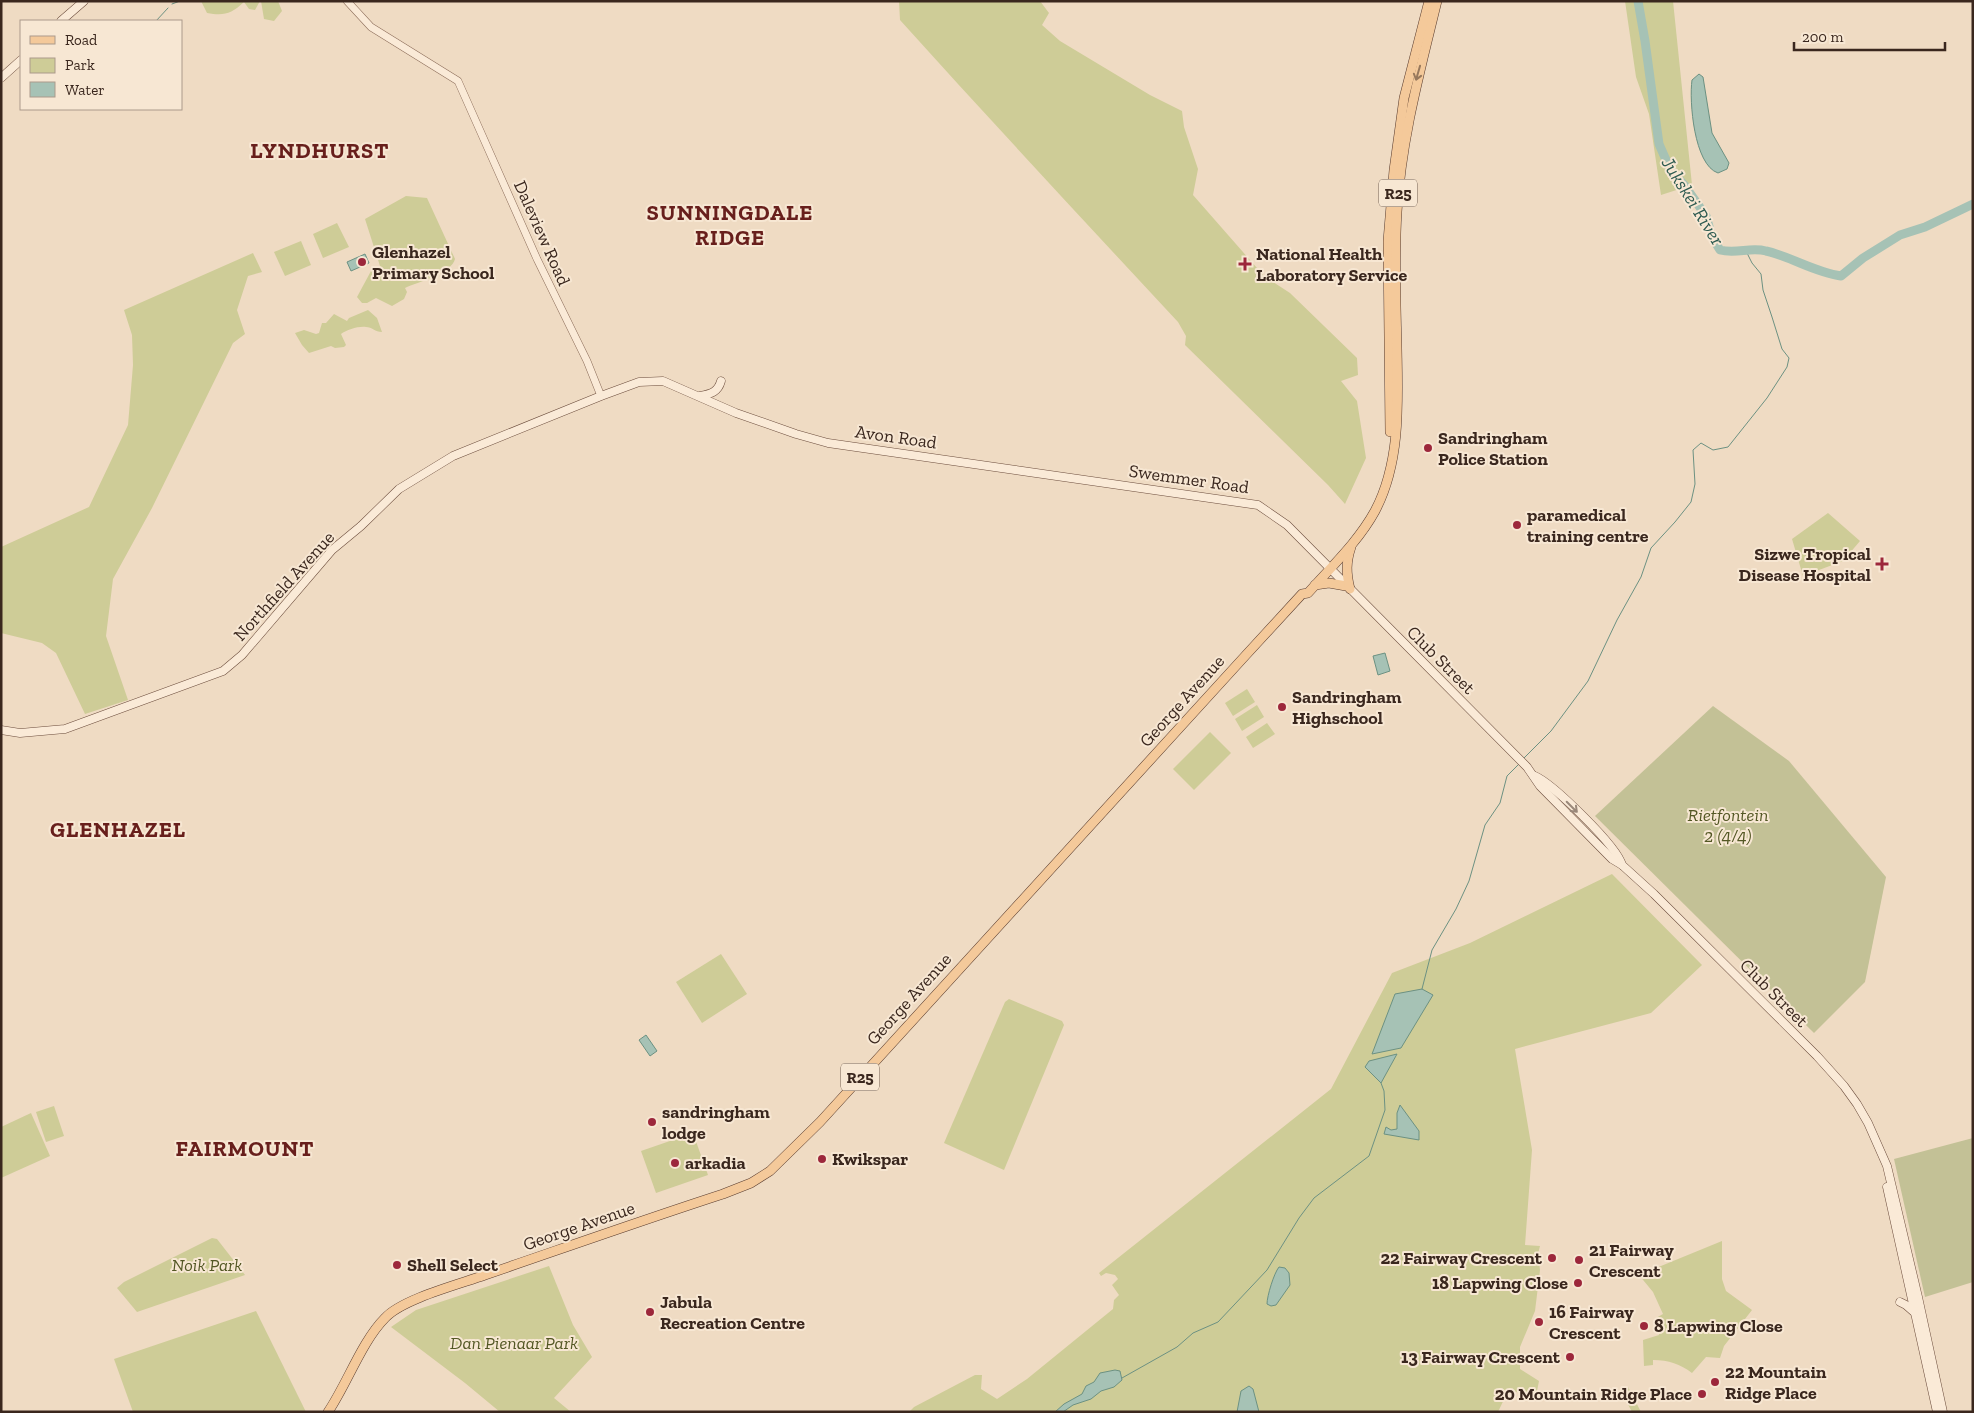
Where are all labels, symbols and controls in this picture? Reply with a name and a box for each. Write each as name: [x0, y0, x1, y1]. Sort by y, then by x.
legend: [20, 20, 182, 110]
scale bar: [1794, 20, 1945, 52]
text: 200 m: [1802, 28, 1843, 46]
text: Road: [65, 31, 98, 49]
text: Park: [65, 56, 95, 74]
one-way arrow: [1413, 65, 1423, 81]
text: Water: [65, 81, 105, 99]
district label: LYNDHURST: [250, 137, 390, 164]
water label: Jukskei River: [1656, 152, 1729, 250]
street label: Daleview Road: [509, 177, 575, 289]
road number: R25: [1379, 180, 1417, 207]
district label: SUNNINGDALE RIDGE: [647, 199, 813, 251]
place label: Glenhazel Primary School: [372, 241, 494, 284]
place label: National Health Laboratory Service: [1256, 243, 1408, 286]
marker: Glenhazel Primary School: [356, 256, 368, 268]
marker: National Health Laboratory Service: [1238, 257, 1252, 271]
street label: Avon Road: [854, 420, 938, 454]
place label: Sandringham Police Station: [1438, 427, 1548, 470]
marker: Sandringham Police Station: [1422, 442, 1434, 454]
street label: Swemmer Road: [1127, 460, 1251, 498]
place label: paramedical training centre: [1527, 504, 1649, 547]
marker: paramedical training centre: [1511, 519, 1523, 531]
street label: Northfield Avenue: [229, 526, 339, 646]
place label: Sizwe Tropical Disease Hospital: [1739, 543, 1871, 586]
marker: Sizwe Tropical Disease Hospital: [1875, 557, 1889, 571]
street label: Club Street: [1402, 621, 1480, 699]
street label: George Avenue: [1135, 650, 1229, 752]
place label: Sandringham Highschool: [1292, 686, 1402, 729]
marker: Sandringham Highschool: [1276, 701, 1288, 713]
one-way arrow: [1566, 800, 1578, 813]
park label: Rietfontein 2 (4/4): [1688, 804, 1768, 847]
district label: GLENHAZEL: [50, 816, 186, 843]
street label: George Avenue: [862, 948, 956, 1050]
street label: Club Street: [1735, 954, 1813, 1032]
road number: R25: [841, 1064, 879, 1090]
place label: sandringham lodge: [662, 1101, 770, 1144]
marker: sandringham lodge: [646, 1116, 658, 1128]
district label: FAIRMOUNT: [176, 1135, 315, 1162]
place label: Kwikspar: [832, 1148, 908, 1170]
place label: arkadia: [685, 1152, 746, 1174]
marker: Kwikspar: [816, 1153, 828, 1165]
marker: arkadia: [669, 1157, 681, 1169]
street label: George Avenue: [520, 1197, 638, 1255]
place label: 21 Fairway Crescent: [1589, 1239, 1674, 1282]
place label: 22 Fairway Crescent: [1380, 1247, 1543, 1269]
marker: 22 Fairway Crescent: [1546, 1252, 1558, 1264]
park label: Noik Park: [172, 1254, 242, 1276]
place label: Shell Select: [407, 1254, 499, 1276]
marker: 21 Fairway Crescent: [1573, 1254, 1585, 1266]
marker: Shell Select: [391, 1259, 403, 1271]
place label: 18 Lapwing Close: [1432, 1272, 1568, 1294]
marker: 18 Lapwing Close: [1572, 1277, 1584, 1289]
place label: Jabula Recreation Centre: [660, 1291, 805, 1334]
place label: 16 Fairway Crescent: [1549, 1301, 1634, 1344]
marker: Jabula Recreation Centre: [644, 1306, 656, 1318]
place label: 8 Lapwing Close: [1654, 1315, 1783, 1337]
marker: 16 Fairway Crescent: [1533, 1316, 1545, 1328]
marker: 8 Lapwing Close: [1638, 1320, 1650, 1332]
park label: Dan Pienaar Park: [450, 1332, 578, 1354]
place label: 13 Fairway Crescent: [1401, 1346, 1561, 1368]
marker: 13 Fairway Crescent: [1564, 1351, 1576, 1363]
place label: 22 Mountain Ridge Place: [1725, 1361, 1827, 1404]
marker: 22 Mountain Ridge Place: [1709, 1376, 1721, 1388]
place label: 20 Mountain Ridge Place: [1495, 1383, 1692, 1405]
marker: 20 Mountain Ridge Place: [1696, 1388, 1708, 1400]

